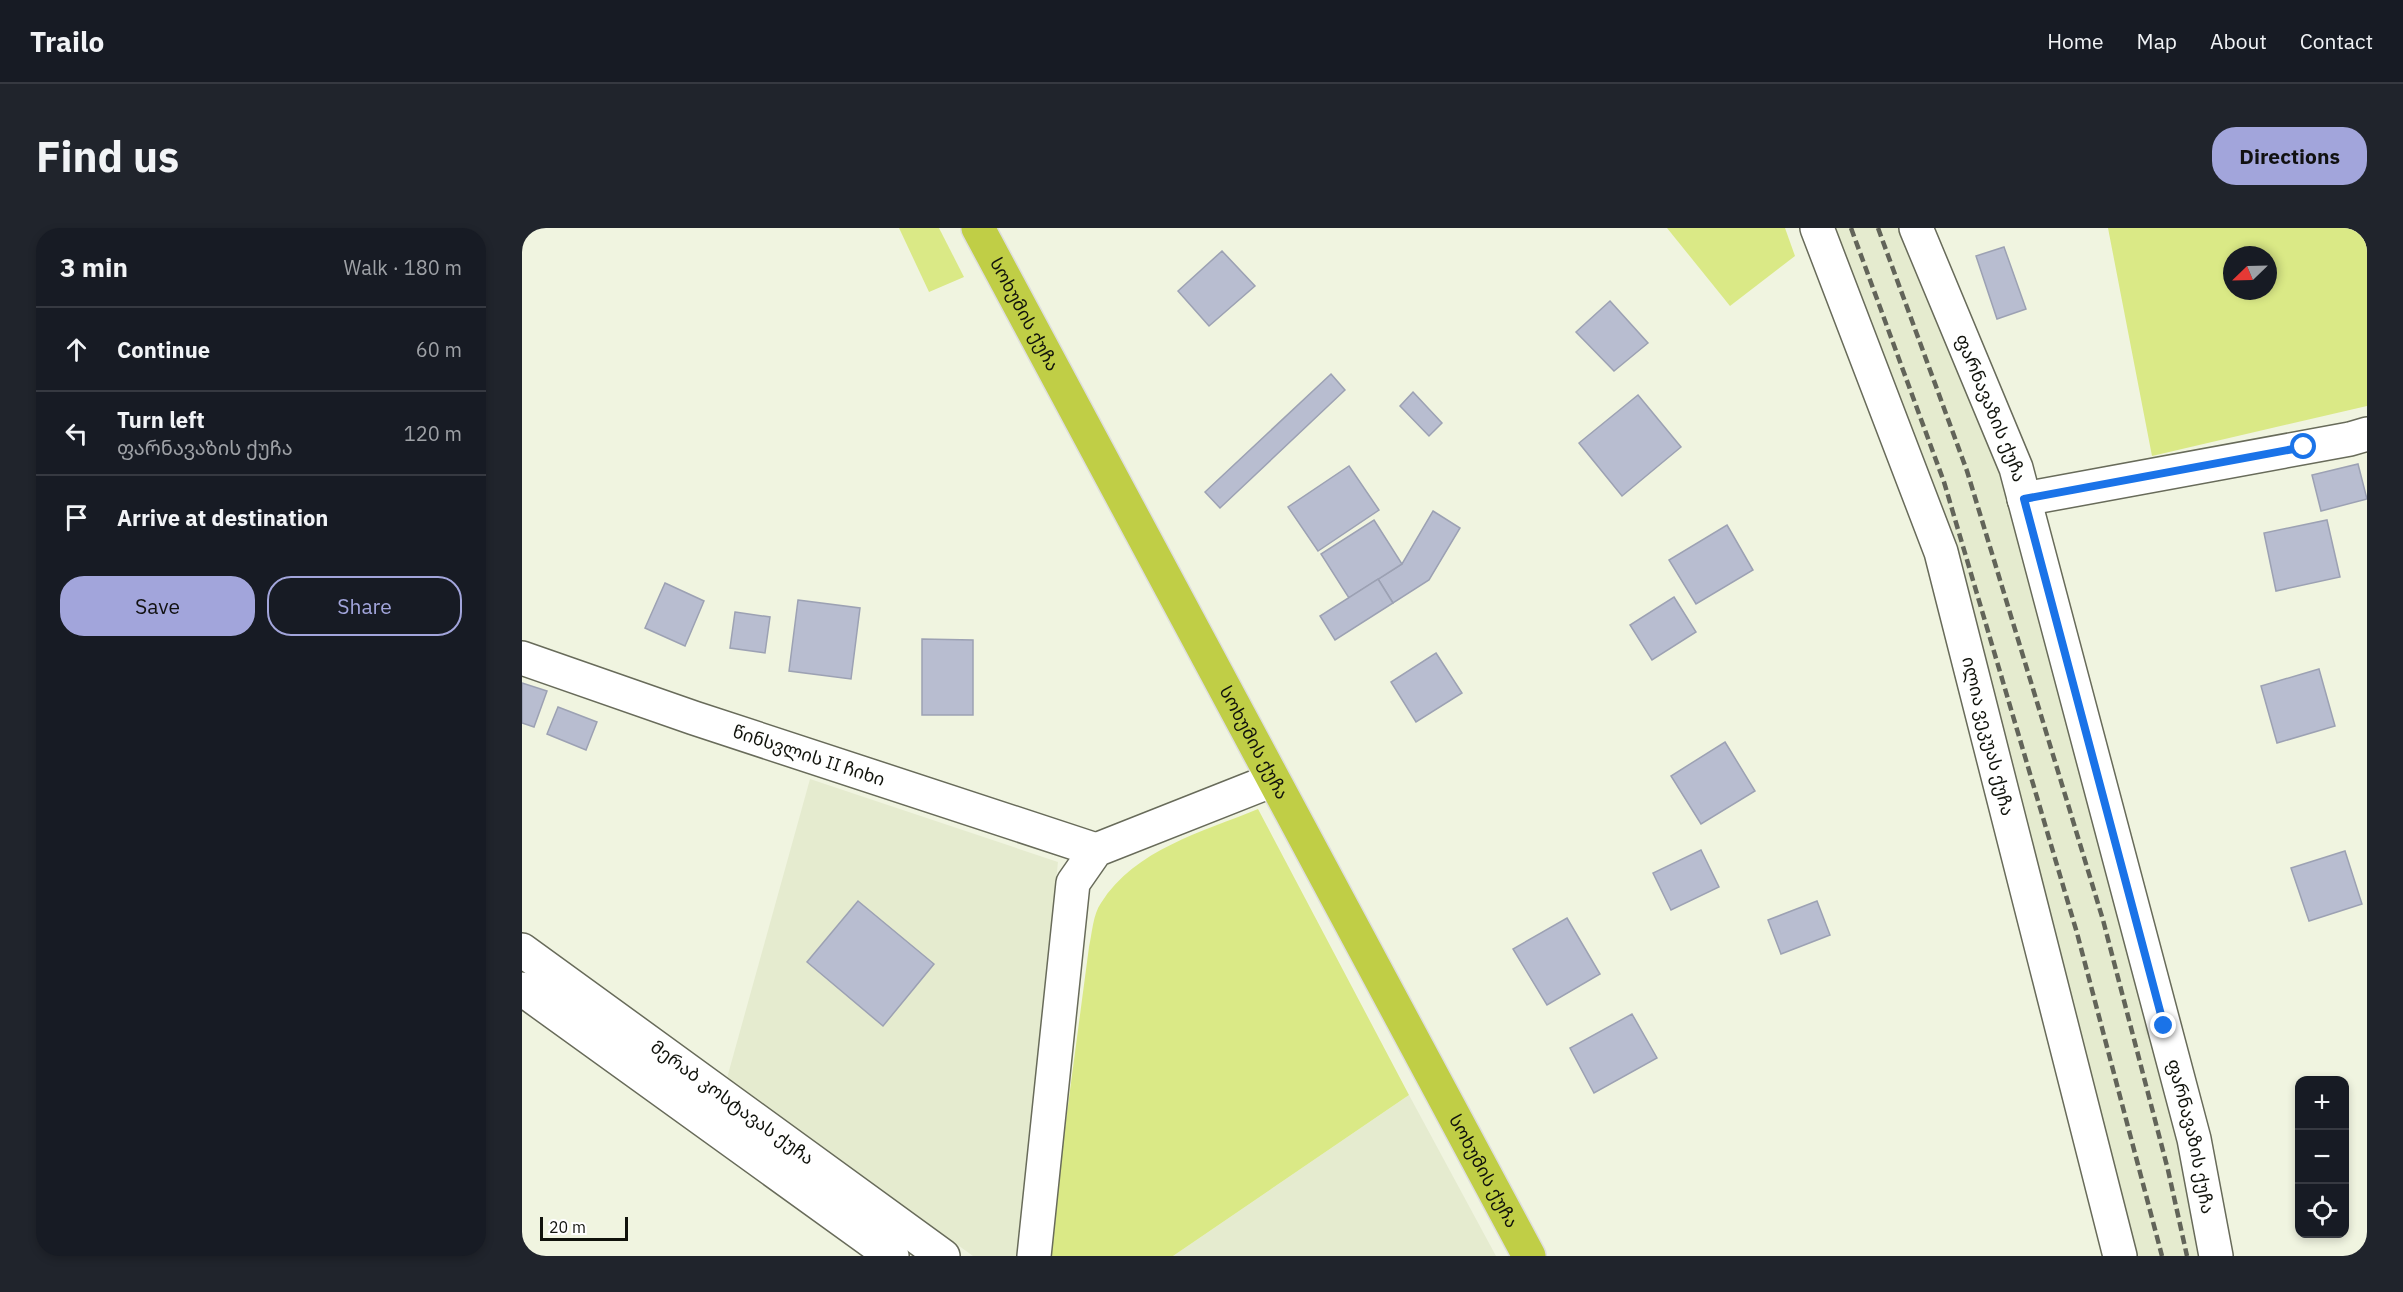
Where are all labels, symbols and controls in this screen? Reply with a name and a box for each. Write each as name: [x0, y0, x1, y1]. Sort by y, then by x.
text: Trailo: [30, 23, 104, 60]
text: Home: [2047, 27, 2104, 55]
text: Map: [2137, 27, 2177, 55]
text: About: [2210, 27, 2267, 55]
text: Contact: [2300, 27, 2373, 55]
button: Directions: [2212, 127, 2367, 185]
text: Find us: [36, 129, 179, 184]
north arrow: [2223, 246, 2277, 300]
text: 3 min: [60, 250, 128, 284]
street label: სოხუმის ქუჩა: [985, 253, 1064, 375]
text: Walk · 180 m: [344, 254, 462, 281]
street label: ფარნავაზის ქუჩა: [1950, 330, 2031, 484]
icon: ahead: [60, 333, 93, 366]
text: Continue: [117, 335, 210, 364]
text: 60 m: [416, 336, 462, 363]
text: Turn left: [117, 405, 205, 434]
icon: left: [60, 417, 93, 450]
text: 120 m: [404, 420, 462, 447]
route start: [2290, 433, 2316, 459]
text: ფარნავაზის ქუჩა: [117, 434, 293, 461]
icon: arrive: [60, 501, 93, 534]
text: Arrive at destination: [117, 503, 328, 532]
button: Save: [60, 576, 255, 636]
button: Share: [267, 576, 462, 636]
street label: ილია ვეკუას ქუჩა: [1957, 654, 2020, 818]
street label: სოხუმის ქუჩა: [1215, 682, 1294, 803]
street label: წინსვლის II ჩიხი: [730, 719, 888, 791]
route end: [2150, 1012, 2176, 1038]
street label: მერაბ კოსტავას ქუჩა: [646, 1035, 819, 1170]
street label: ფარნავაზის ქუჩა: [2162, 1056, 2220, 1216]
map controls: [2295, 1076, 2349, 1238]
button: +: [2295, 1076, 2349, 1130]
street label: სოხუმის ქუჩა: [1444, 1110, 1524, 1232]
button: −: [2295, 1130, 2349, 1184]
button: locate: [2295, 1184, 2349, 1238]
scale bar: [540, 1214, 628, 1242]
text: 20 m: [549, 1217, 586, 1237]

